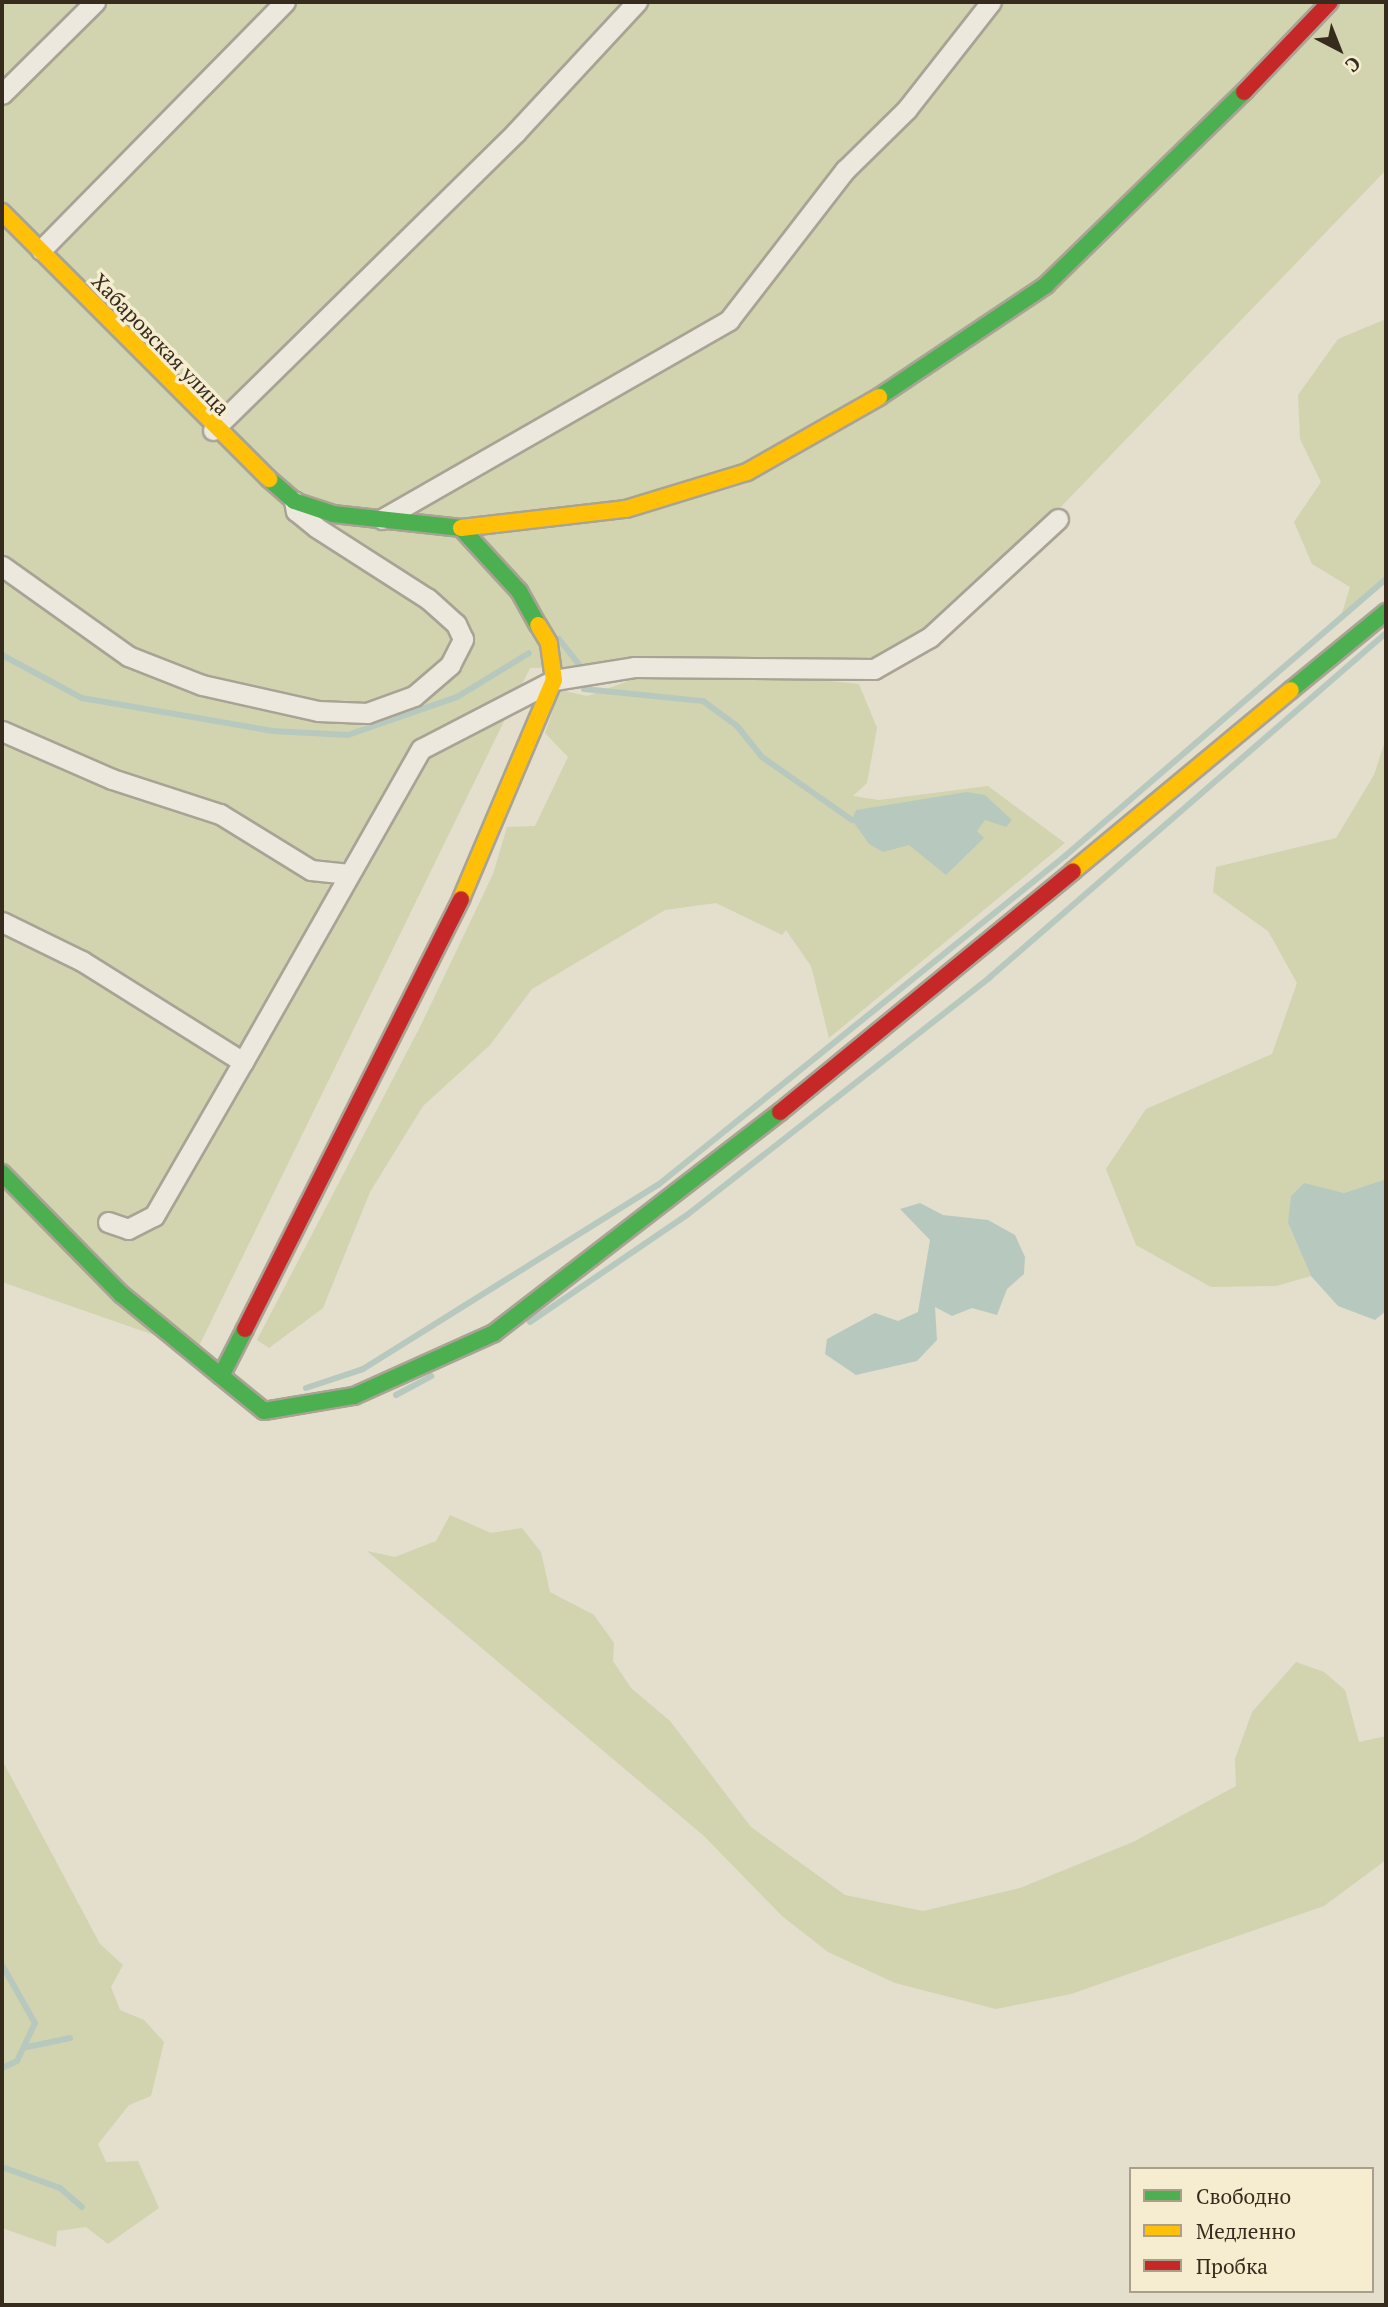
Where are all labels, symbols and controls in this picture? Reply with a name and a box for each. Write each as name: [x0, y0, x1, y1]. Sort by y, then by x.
north arrow: [1304, 14, 1374, 84]
text: С: [1340, 52, 1366, 78]
street label: Хабаровская улица: [87, 268, 235, 420]
legend: [1129, 2167, 1374, 2293]
text: Свободно: [1196, 2182, 1291, 2210]
text: Медленно: [1196, 2217, 1296, 2245]
text: Пробка: [1196, 2252, 1268, 2280]

